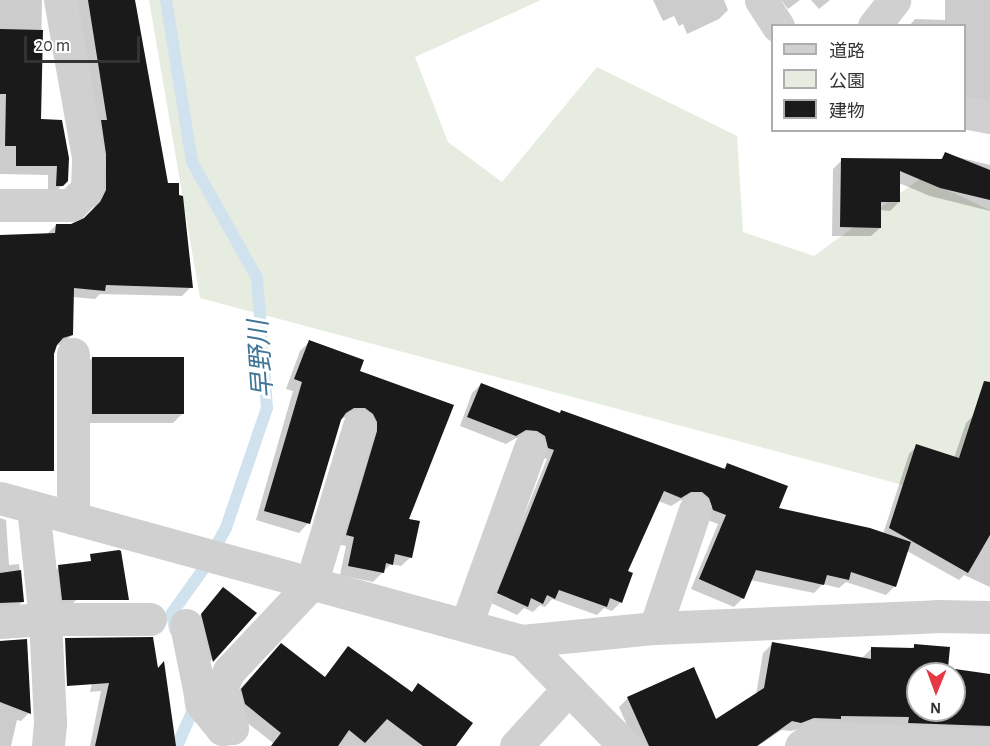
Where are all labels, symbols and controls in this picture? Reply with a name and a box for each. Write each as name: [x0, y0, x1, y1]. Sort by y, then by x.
scale bar: [27, 24, 142, 62]
legend: [771, 24, 966, 132]
text: 20 m: [35, 37, 70, 55]
text: 道路: [829, 43, 865, 61]
text: 公園: [829, 73, 865, 91]
text: 建物: [829, 103, 865, 121]
water label: 早野川: [244, 319, 280, 399]
north arrow: [906, 662, 966, 722]
text: N: [930, 700, 941, 716]

